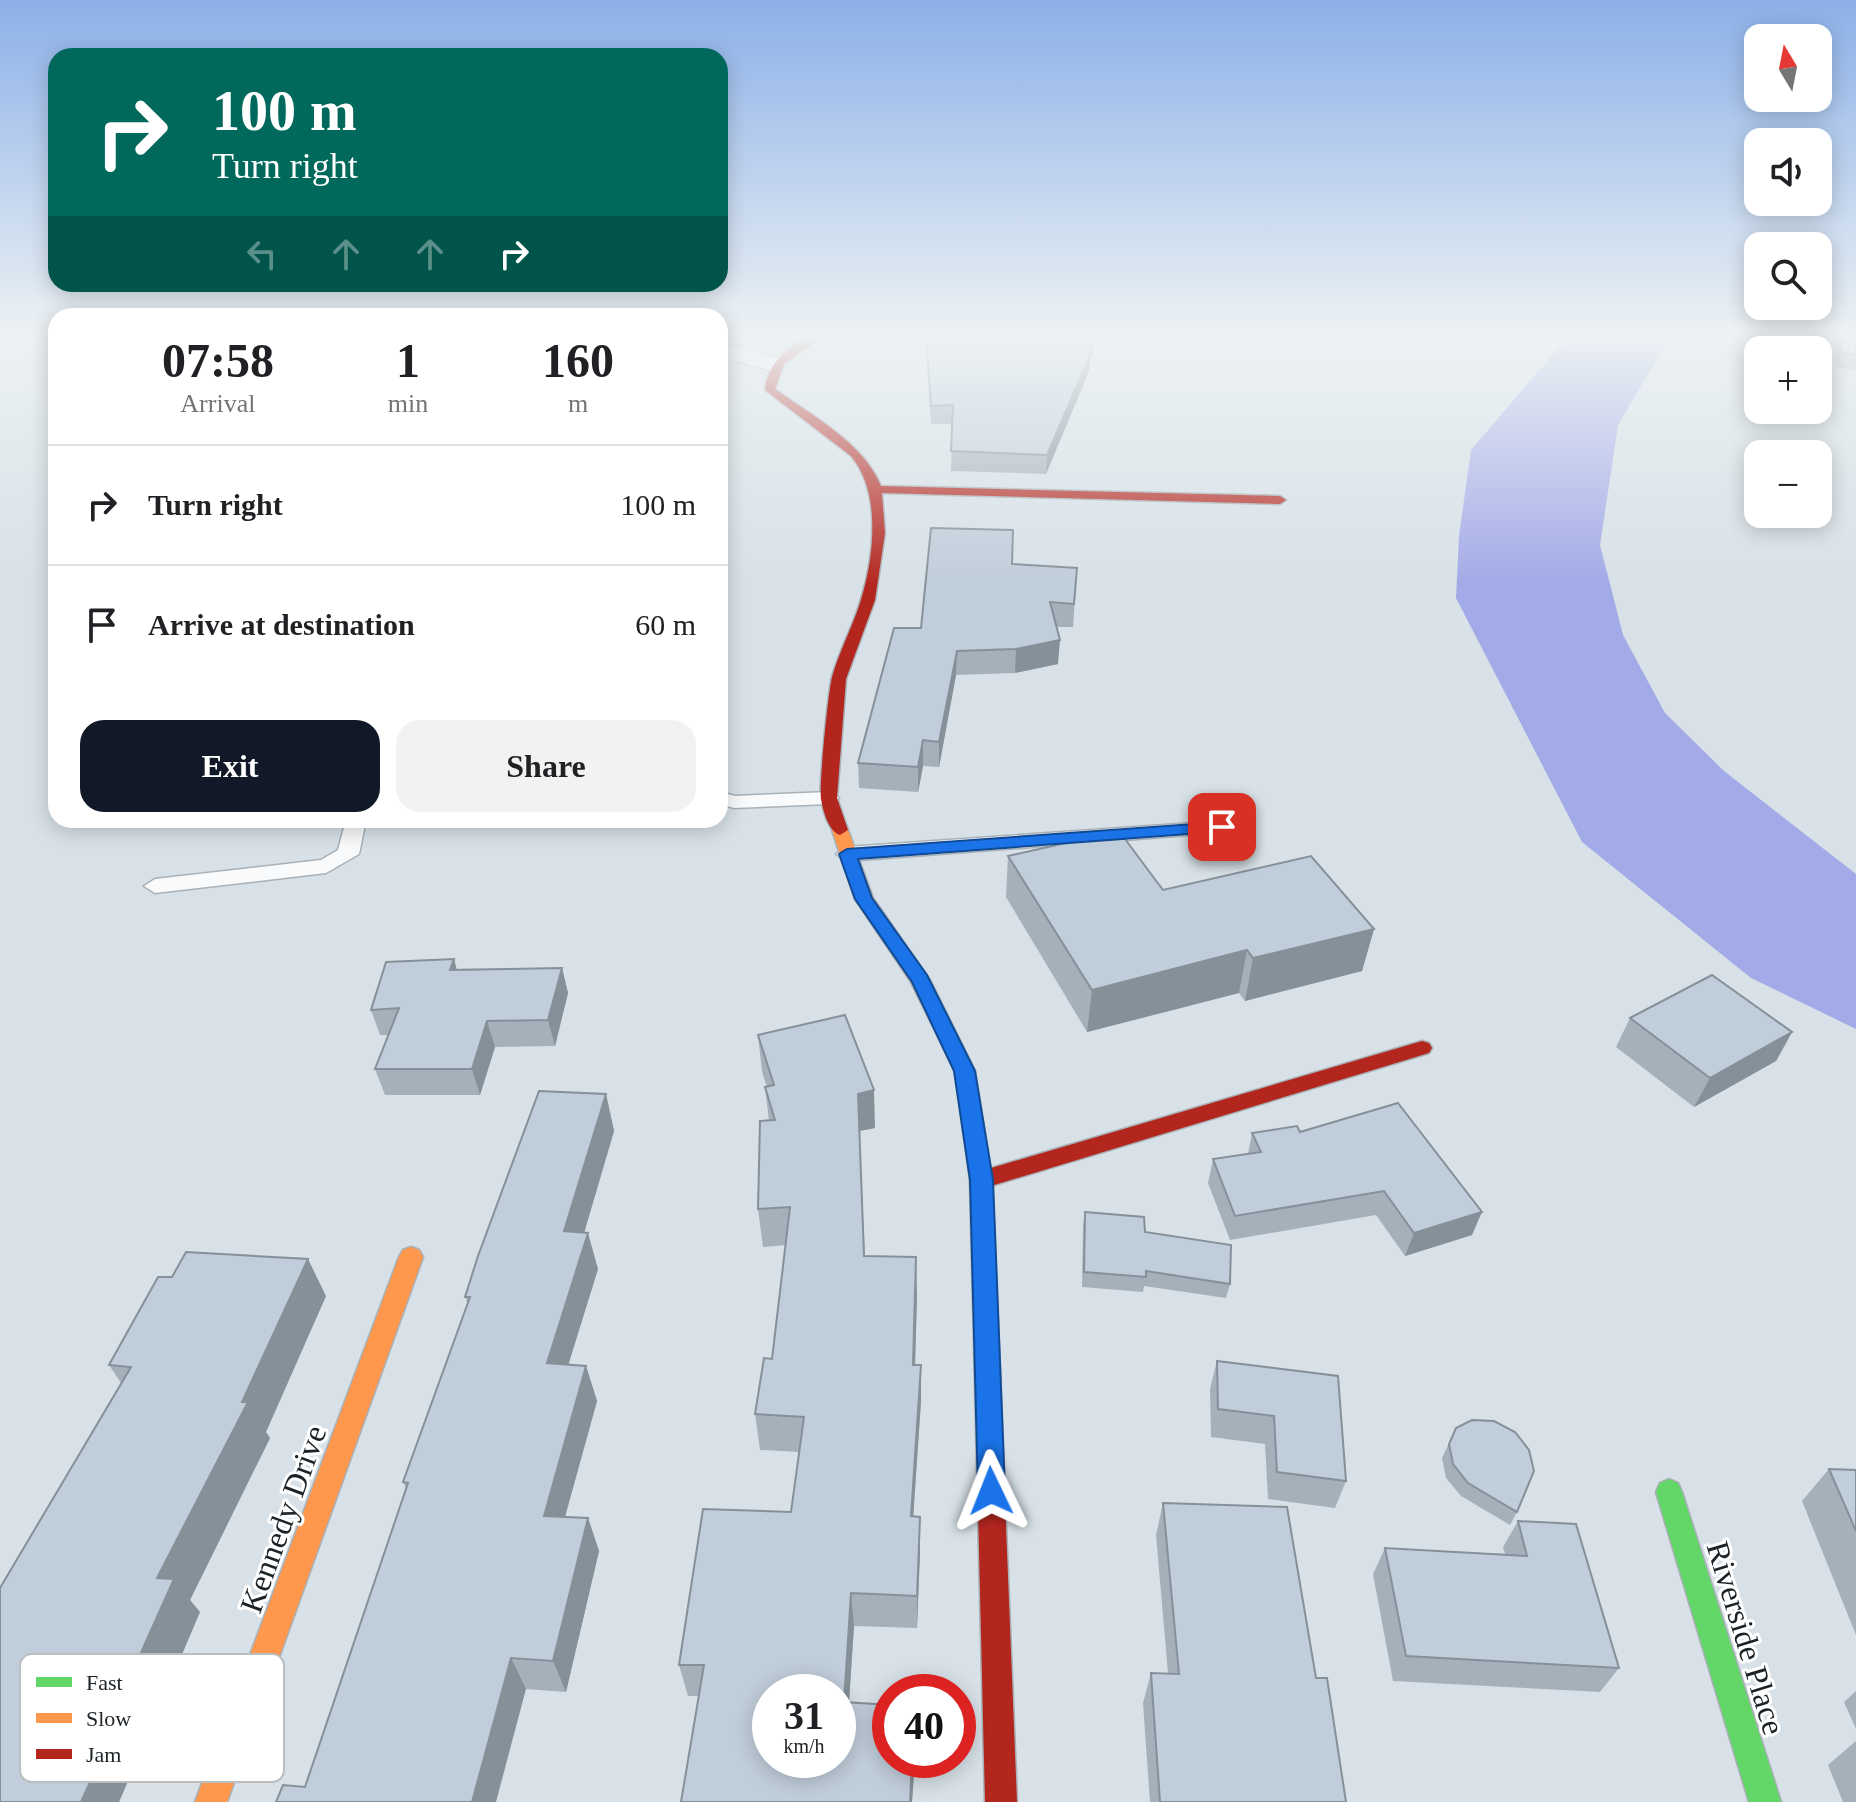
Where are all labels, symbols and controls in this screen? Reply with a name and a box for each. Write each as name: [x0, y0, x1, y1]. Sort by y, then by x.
north arrow: [1744, 24, 1832, 112]
map controls: [1744, 24, 1832, 528]
icon: right: [80, 80, 184, 184]
text: 100 m: [212, 80, 357, 142]
button: sound: [1744, 128, 1832, 216]
text: Turn right: [212, 146, 358, 186]
icon: left: [240, 232, 284, 276]
icon: ahead: [324, 232, 368, 276]
icon: ahead: [408, 232, 452, 276]
icon: right: [492, 232, 536, 276]
button: search: [1744, 232, 1832, 320]
text: 07:58: [162, 334, 274, 387]
text: 1: [396, 334, 420, 387]
text: 160: [542, 334, 614, 387]
button: +: [1744, 336, 1832, 424]
text: Arrival: [180, 389, 255, 418]
text: min: [388, 389, 428, 418]
text: m: [568, 389, 588, 418]
button: −: [1744, 440, 1832, 528]
icon: right: [80, 483, 124, 527]
text: Turn right: [148, 488, 283, 521]
text: 100 m: [620, 488, 696, 521]
icon: arrive: [80, 603, 124, 647]
text: Arrive at destination: [148, 608, 415, 641]
text: 60 m: [635, 608, 696, 641]
button: Exit: [80, 720, 380, 812]
button: Share: [396, 720, 696, 812]
pin: [1188, 793, 1256, 861]
icon: arrive: [1200, 805, 1244, 849]
street label: Kennedy Drive: [233, 1421, 333, 1617]
position arrow: [949, 1449, 1033, 1533]
street label: Riverside Place: [1700, 1537, 1792, 1739]
legend: [20, 1654, 284, 1782]
text: Fast: [86, 1670, 123, 1695]
speed limit sign: 40: [872, 1674, 976, 1778]
text: 31: [784, 1693, 824, 1738]
text: Slow: [86, 1706, 131, 1731]
text: km/h: [783, 1735, 825, 1757]
text: Jam: [86, 1742, 121, 1767]

